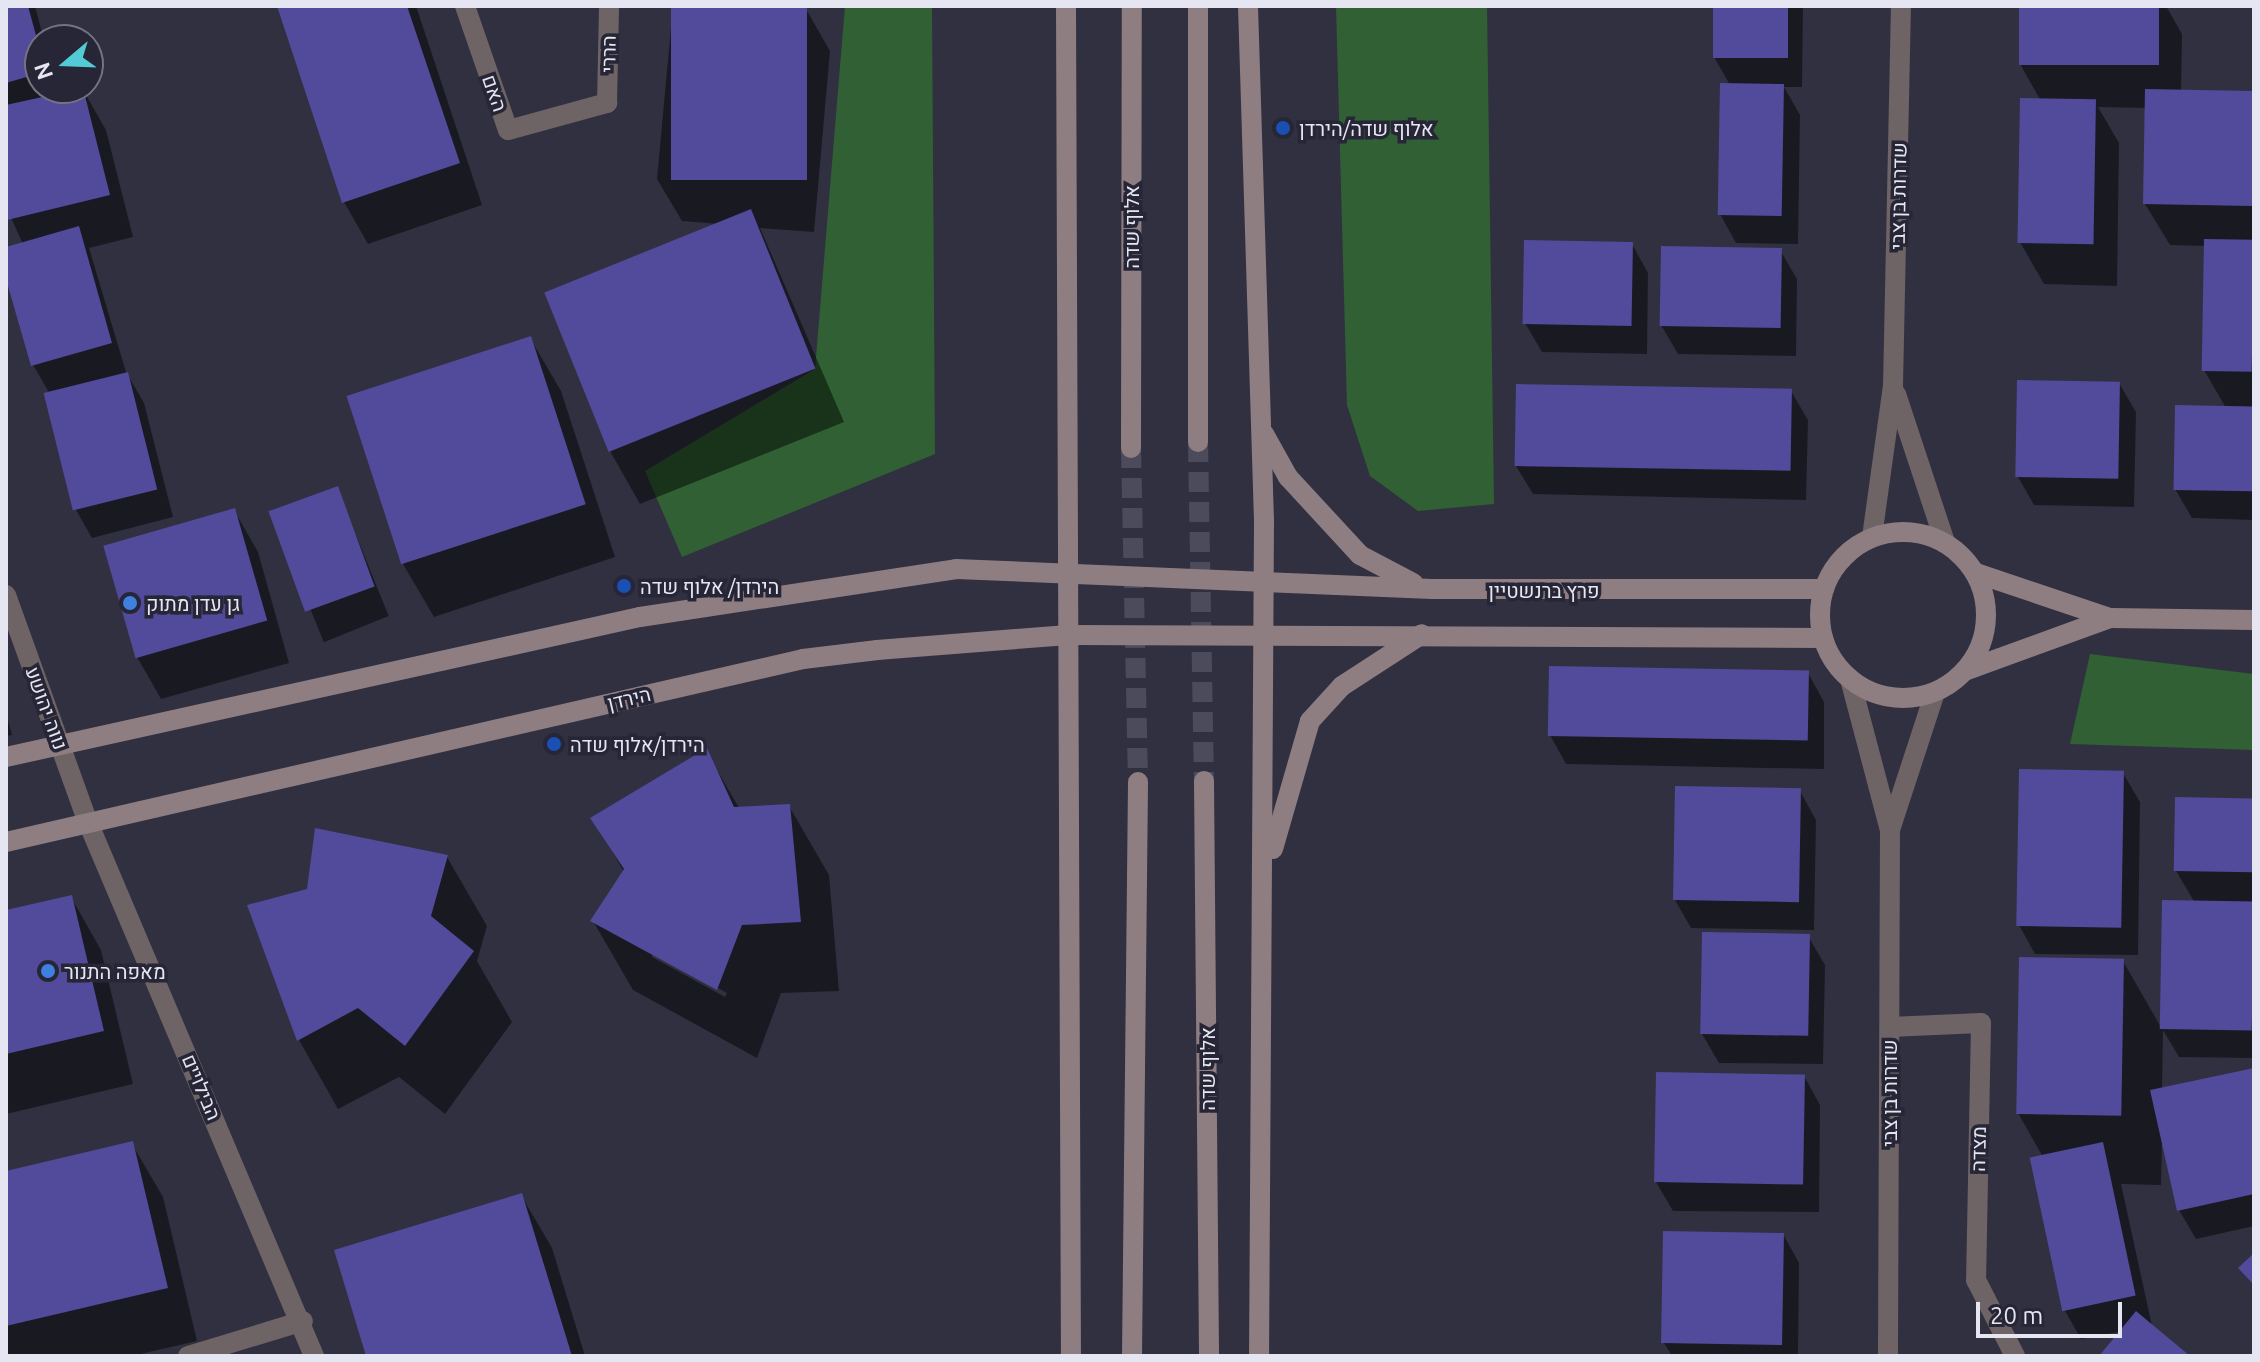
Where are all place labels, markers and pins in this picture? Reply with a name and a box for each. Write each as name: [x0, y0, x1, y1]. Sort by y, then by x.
place label: אלוף שדה/הירדן: [1299, 116, 1434, 140]
marker: אלוף שדה/הירדן: [1274, 119, 1292, 137]
place label: הירדן/ אלוף שדה: [640, 574, 779, 598]
marker: הירדן/ אלוף שדה: [615, 577, 633, 595]
place label: גן עדן מתוק: [146, 591, 240, 615]
marker: גן עדן מתוק: [121, 594, 139, 612]
place label: הירדן/אלוף שדה: [570, 732, 705, 756]
marker: הירדן/אלוף שדה: [545, 735, 563, 753]
place label: מאפה התנור: [64, 959, 166, 983]
marker: מאפה התנור: [39, 962, 57, 980]

